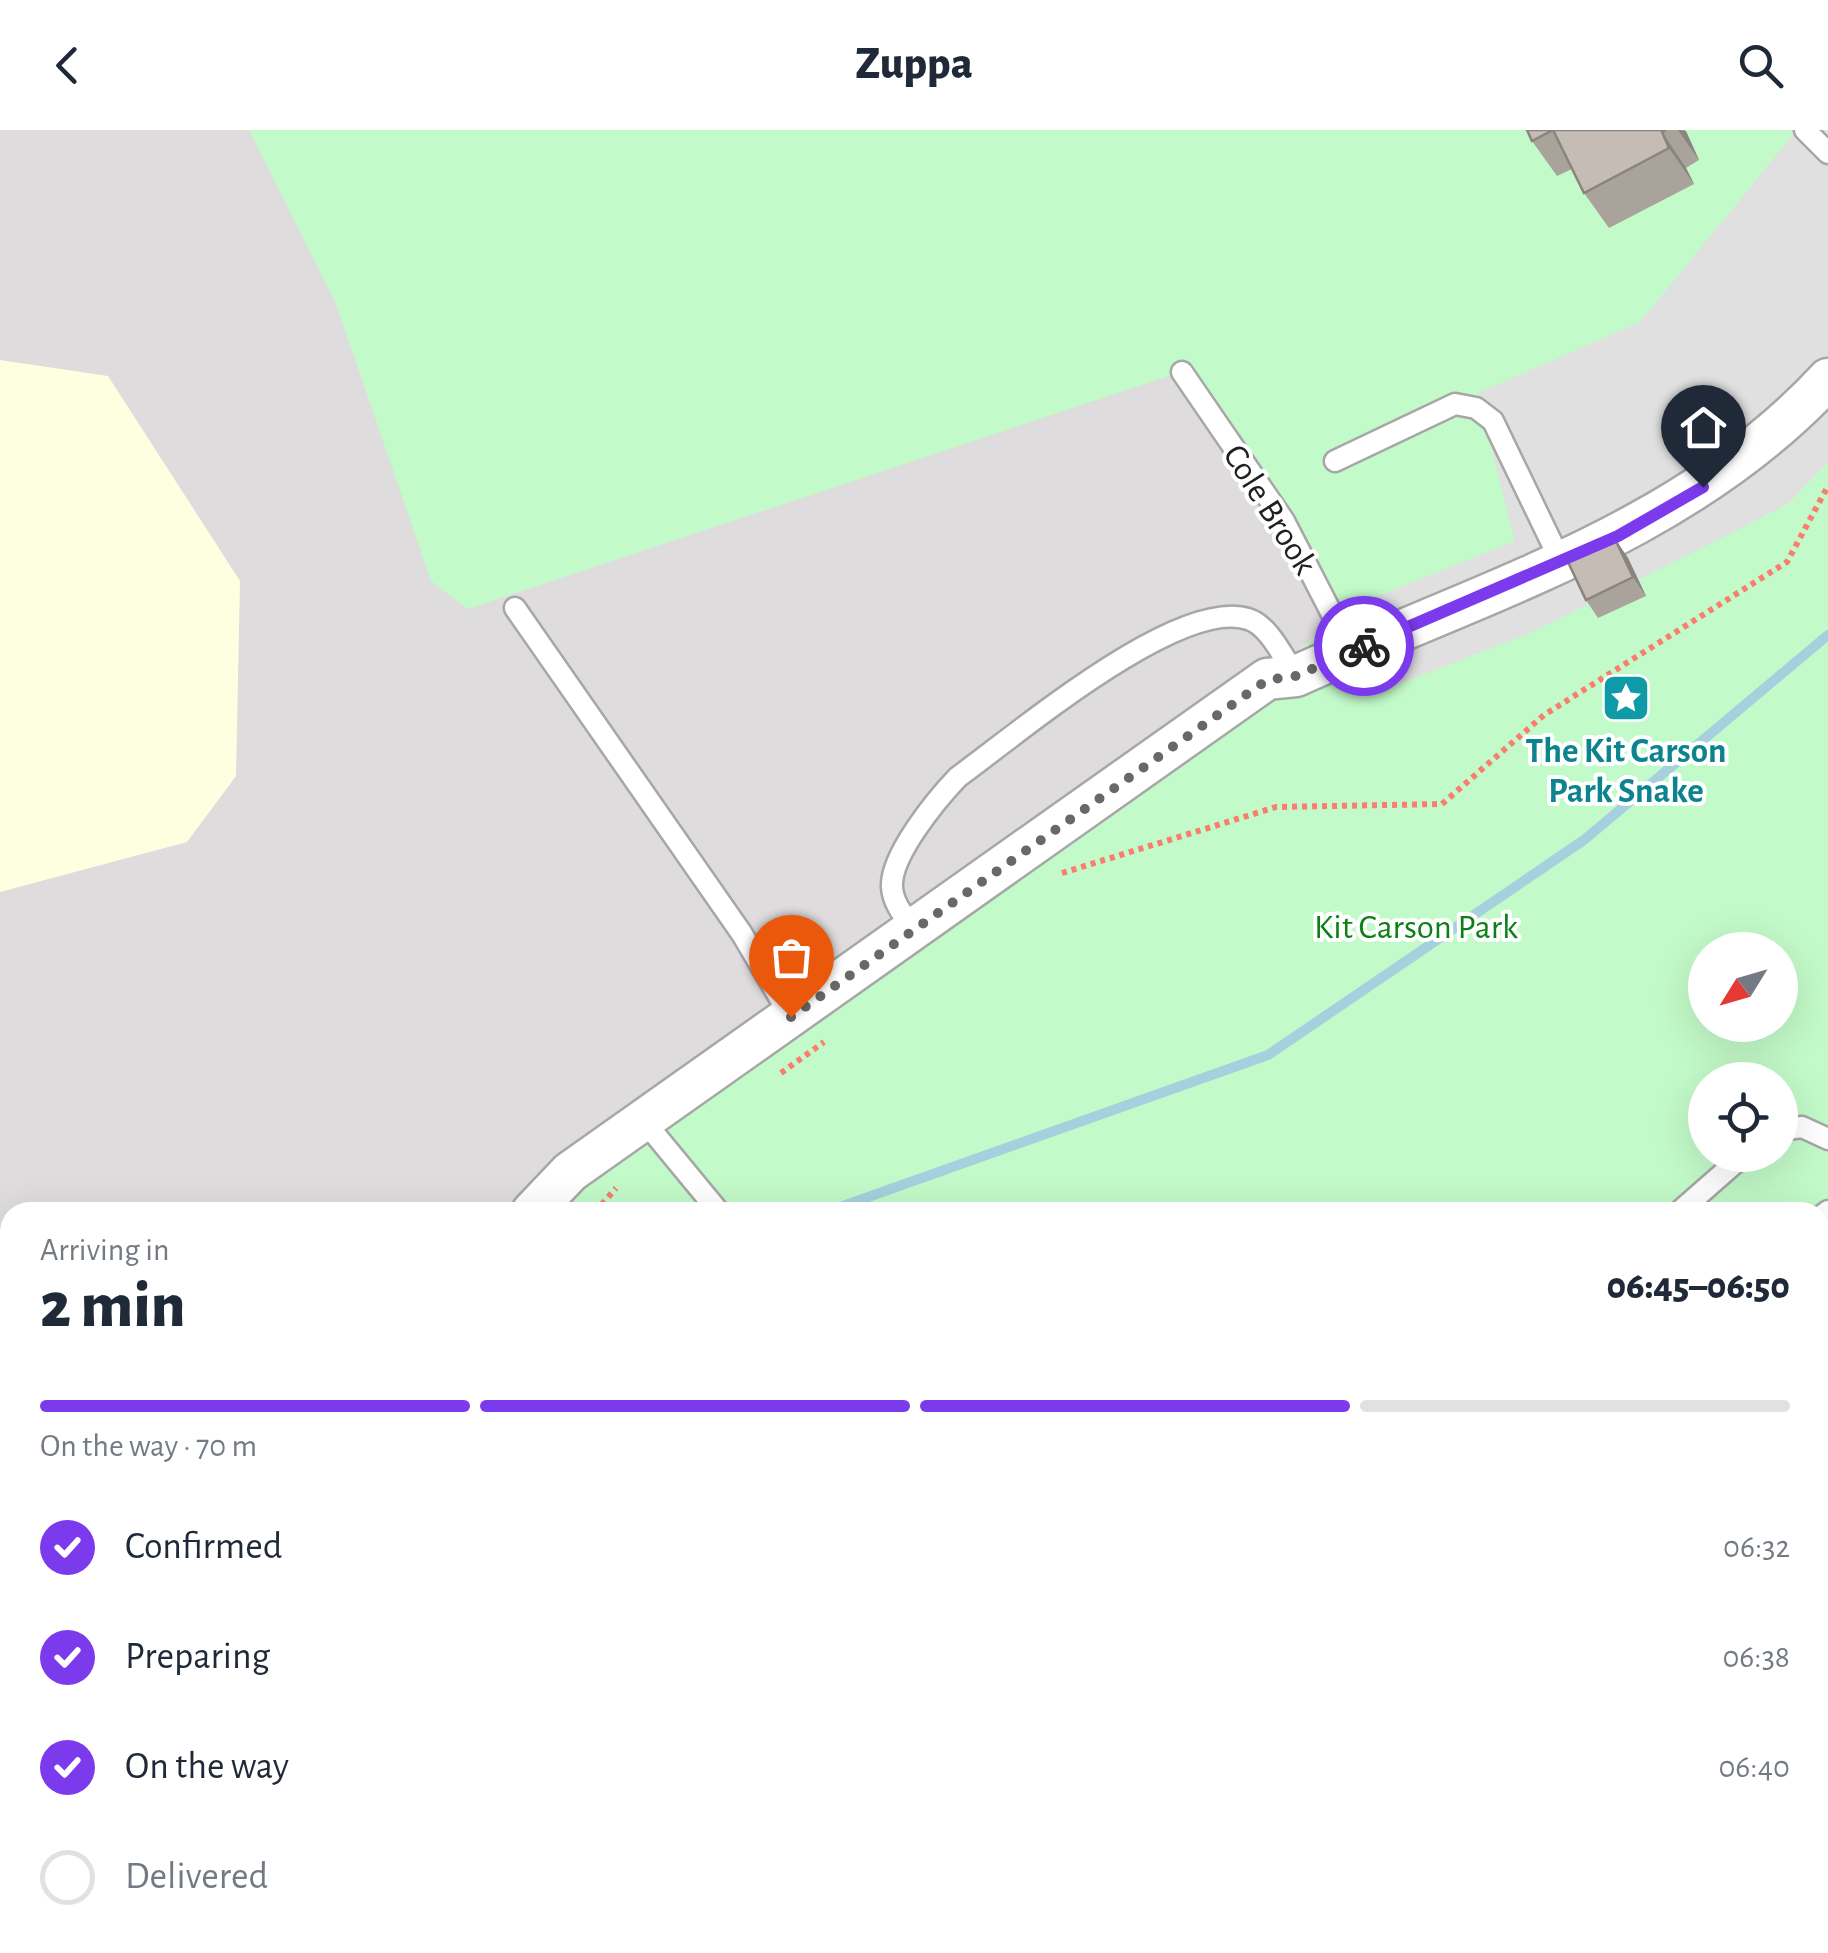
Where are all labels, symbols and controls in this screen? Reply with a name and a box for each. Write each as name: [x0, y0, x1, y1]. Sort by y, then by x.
icon: back: [40, 38, 95, 93]
icon: search: [1733, 38, 1788, 93]
text: Zuppa: [855, 42, 973, 87]
pin: [1661, 385, 1746, 488]
icon: home: [1676, 400, 1731, 455]
street label: Cole Brook: [1216, 439, 1323, 581]
courier: [1314, 596, 1414, 696]
icon: bike: [1337, 619, 1392, 674]
place icon: The Kit Carson Park Snake: [1600, 672, 1652, 724]
place label: The Kit Carson Park Snake: [1526, 734, 1726, 809]
park label: Kit Carson Park: [1314, 910, 1518, 945]
pin: [749, 915, 834, 1018]
icon: bag: [764, 930, 819, 985]
north arrow: [1688, 932, 1798, 1042]
map controls: [1688, 932, 1798, 1172]
button: locate: [1688, 1062, 1798, 1172]
text: Arriving in: [40, 1234, 169, 1266]
text: 06:45–06:50: [1606, 1268, 1790, 1306]
text: 2 min: [40, 1274, 186, 1339]
text: On the way · 70 m: [40, 1430, 257, 1462]
icon: check: [40, 1520, 95, 1575]
text: Confirmed: [125, 1528, 282, 1566]
text: 06:32: [1723, 1531, 1790, 1563]
icon: check: [40, 1630, 95, 1685]
text: Preparing: [125, 1638, 270, 1676]
text: 06:38: [1722, 1641, 1790, 1673]
icon: check: [40, 1740, 95, 1795]
text: On the way: [125, 1748, 289, 1786]
text: 06:40: [1718, 1751, 1790, 1783]
text: Delivered: [125, 1858, 268, 1896]

